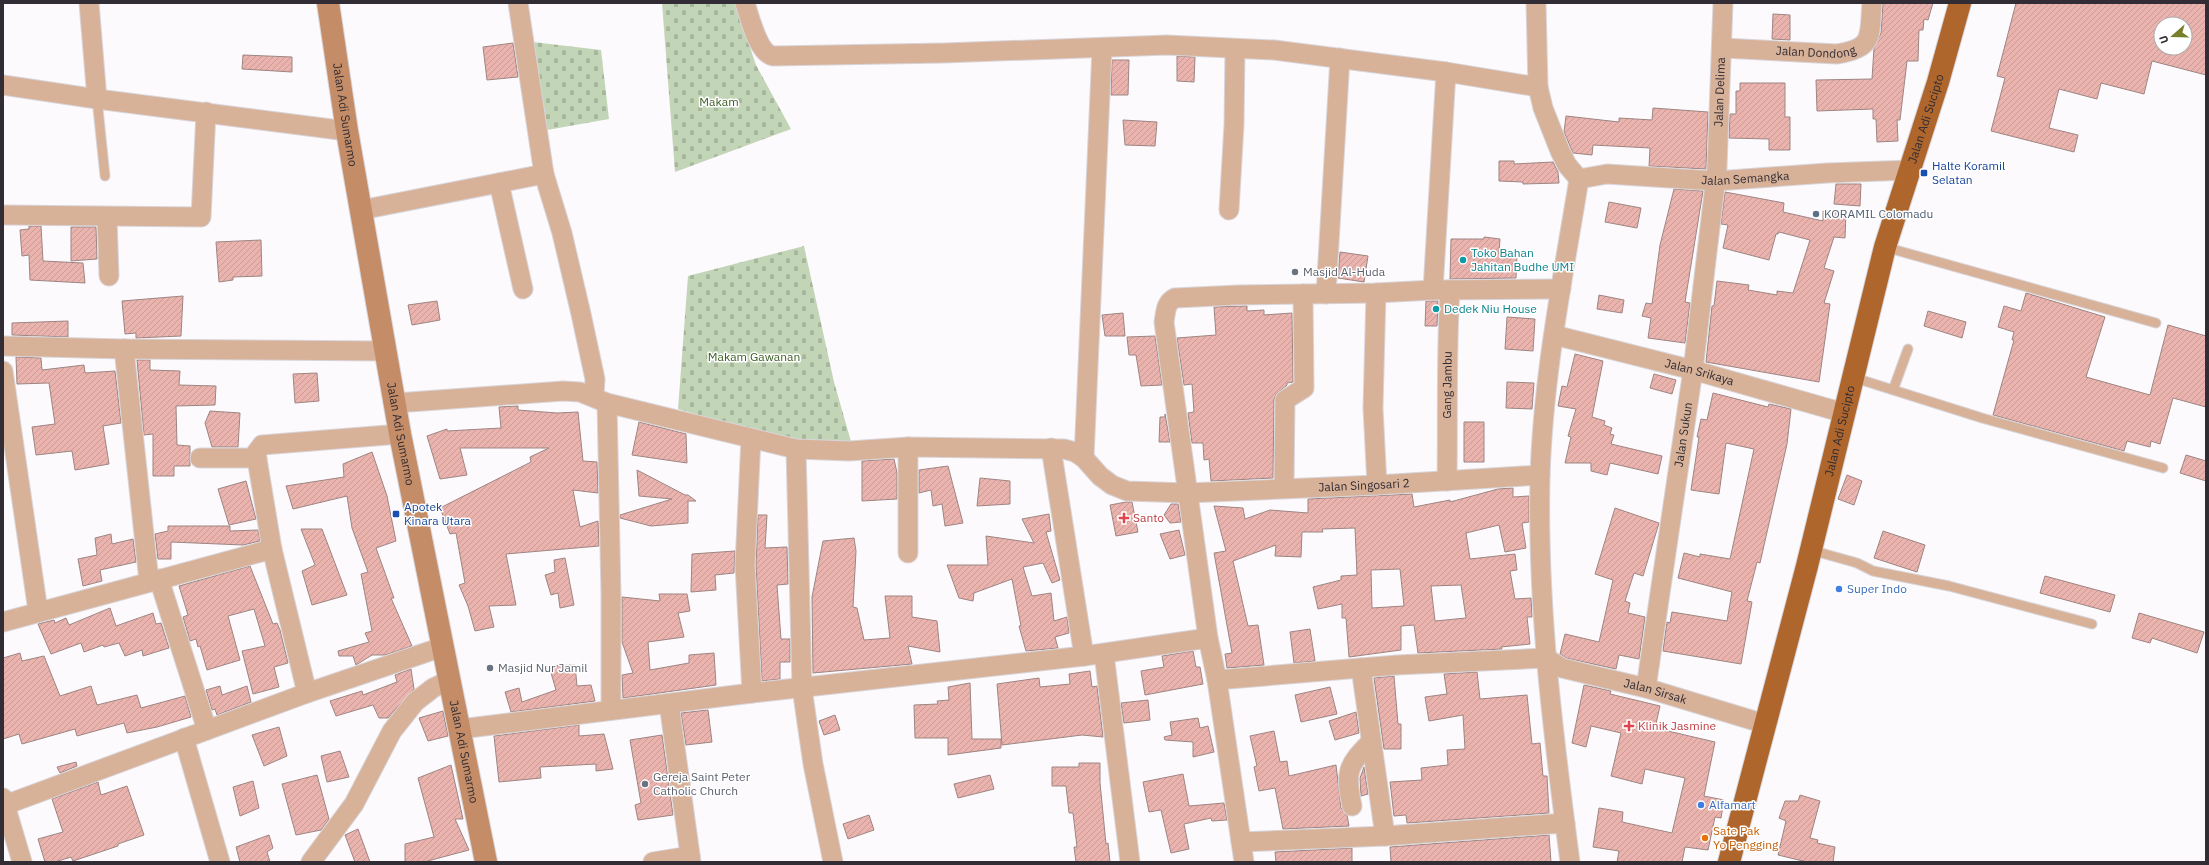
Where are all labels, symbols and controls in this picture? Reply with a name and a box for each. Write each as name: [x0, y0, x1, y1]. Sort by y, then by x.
north arrow: [2153, 16, 2193, 56]
text: U: [2156, 33, 2171, 45]
street label: Jalan Dondong: [1775, 42, 1858, 61]
street label: Jalan Delima: [1711, 56, 1728, 127]
street label: Jalan Adi Sumarmo: [330, 62, 361, 168]
street label: Jalan Adi Sucipto: [1904, 72, 1947, 165]
park label: Makam: [699, 94, 739, 109]
place label: Halte Koramil Selatan: [1932, 158, 2005, 187]
street label: Jalan Semangka: [1701, 168, 1790, 188]
marker: Halte Koramil Selatan: [1919, 168, 1929, 178]
place label: KORAMIL Colomadu: [1824, 206, 1933, 221]
marker: KORAMIL Colomadu: [1811, 209, 1821, 219]
place label: Toko Bahan Jahitan Budhe UMI: [1471, 245, 1574, 274]
marker: Toko Bahan Jahitan Budhe UMI: [1458, 255, 1468, 265]
place label: Masjid Al-Huda: [1303, 264, 1386, 279]
marker: Masjid Al-Huda: [1290, 267, 1300, 277]
place label: Dedek Niu House: [1444, 301, 1537, 316]
marker: Dedek Niu House: [1431, 304, 1441, 314]
park label: Makam Gawanan: [708, 349, 800, 364]
street label: Gang Jambu: [1439, 351, 1455, 419]
street label: Jalan Srikaya: [1663, 355, 1736, 388]
street label: Jalan Adi Sumarmo: [384, 381, 418, 487]
street label: Jalan Adi Sucipto: [1821, 384, 1858, 478]
street label: Jalan Sukun: [1671, 401, 1695, 468]
street label: Jalan Singosari 2: [1318, 475, 1410, 494]
place label: Apotek Kinara Utara: [404, 499, 472, 528]
marker: Apotek Kinara Utara: [391, 509, 401, 519]
place label: Santo: [1133, 510, 1164, 525]
marker: Santo: [1118, 512, 1130, 524]
place label: Super Indo: [1847, 581, 1907, 596]
marker: Super Indo: [1834, 584, 1844, 594]
place label: Masjid Nur Jamil: [498, 660, 588, 675]
marker: Masjid Nur Jamil: [485, 663, 495, 673]
street label: Jalan Sirsak: [1622, 675, 1689, 707]
street label: Jalan Adi Sumarmo: [447, 699, 482, 805]
place label: Klinik Jasmine: [1638, 718, 1717, 733]
marker: Klinik Jasmine: [1623, 720, 1635, 732]
place label: Gereja Saint Peter Catholic Church: [653, 769, 751, 798]
marker: Gereja Saint Peter Catholic Church: [640, 779, 650, 789]
place label: Alfamart: [1709, 797, 1756, 812]
marker: Alfamart: [1696, 800, 1706, 810]
place label: Sate Pak Yo Pengging: [1713, 823, 1779, 852]
marker: Sate Pak Yo Pengging: [1700, 833, 1710, 843]

